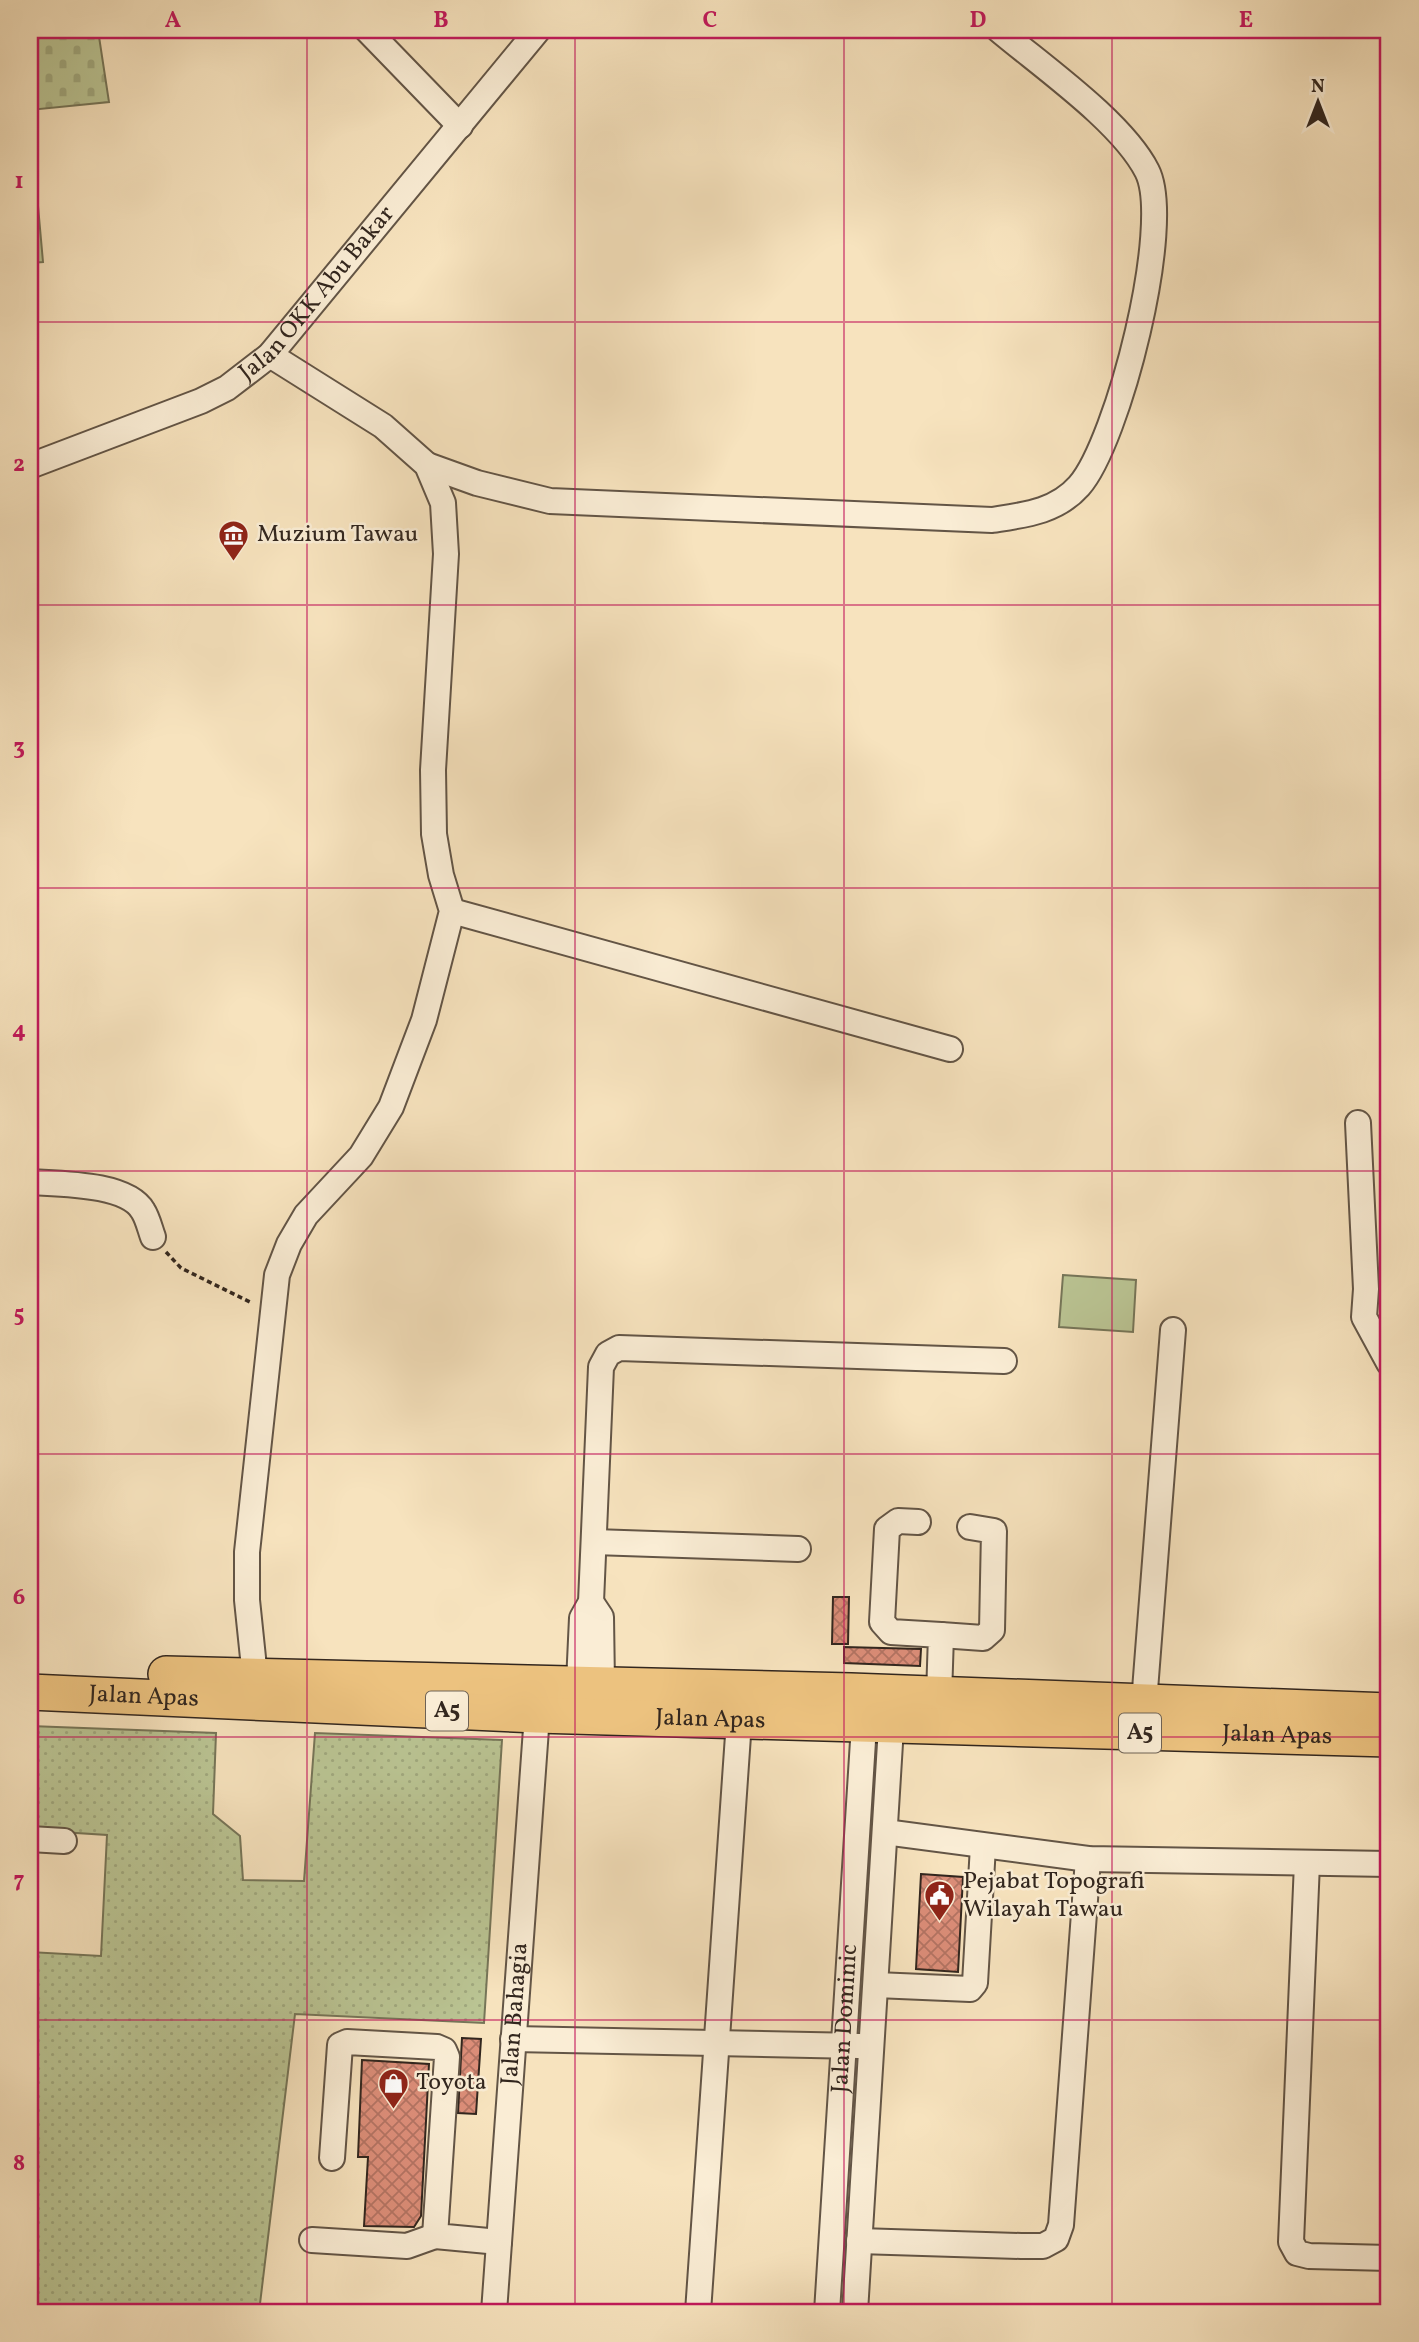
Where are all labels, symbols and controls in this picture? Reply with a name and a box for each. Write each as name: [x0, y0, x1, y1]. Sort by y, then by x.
text: A: [165, 5, 181, 37]
text: B: [433, 5, 449, 37]
text: C: [703, 5, 717, 37]
text: D: [970, 5, 987, 37]
text: E: [1239, 5, 1253, 37]
north arrow: [1282, 66, 1352, 136]
text: N: [1311, 74, 1325, 100]
text: 1: [14, 166, 24, 198]
street label: Jalan OKK Abu Bakar: [232, 199, 403, 390]
text: 2: [13, 449, 25, 481]
museum icon: Muzium Tawau: [217, 518, 251, 562]
place label: Muzium Tawau: [257, 518, 418, 552]
text: 3: [13, 732, 25, 764]
text: 4: [12, 1015, 26, 1047]
text: 5: [13, 1299, 25, 1331]
text: 6: [13, 1582, 25, 1614]
street label: Jalan Apas: [88, 1678, 200, 1717]
road number: A5: [426, 1692, 468, 1730]
street label: Jalan Apas: [655, 1701, 766, 1738]
road number: A5: [1119, 1714, 1161, 1752]
street label: Jalan Apas: [1222, 1717, 1333, 1754]
text: 7: [14, 1865, 25, 1897]
place label: Pejabat Topografi Wilayah Tawau: [963, 1865, 1145, 1927]
public building icon: Pejabat Topografi Wilayah Tawau: [923, 1879, 957, 1923]
street label: Jalan Bahagia: [493, 1941, 538, 2086]
street label: Jalan Dominic: [824, 1943, 867, 2094]
shop icon: Toyota: [376, 2066, 410, 2110]
place label: Toyota: [416, 2066, 487, 2100]
text: 8: [13, 2148, 25, 2180]

